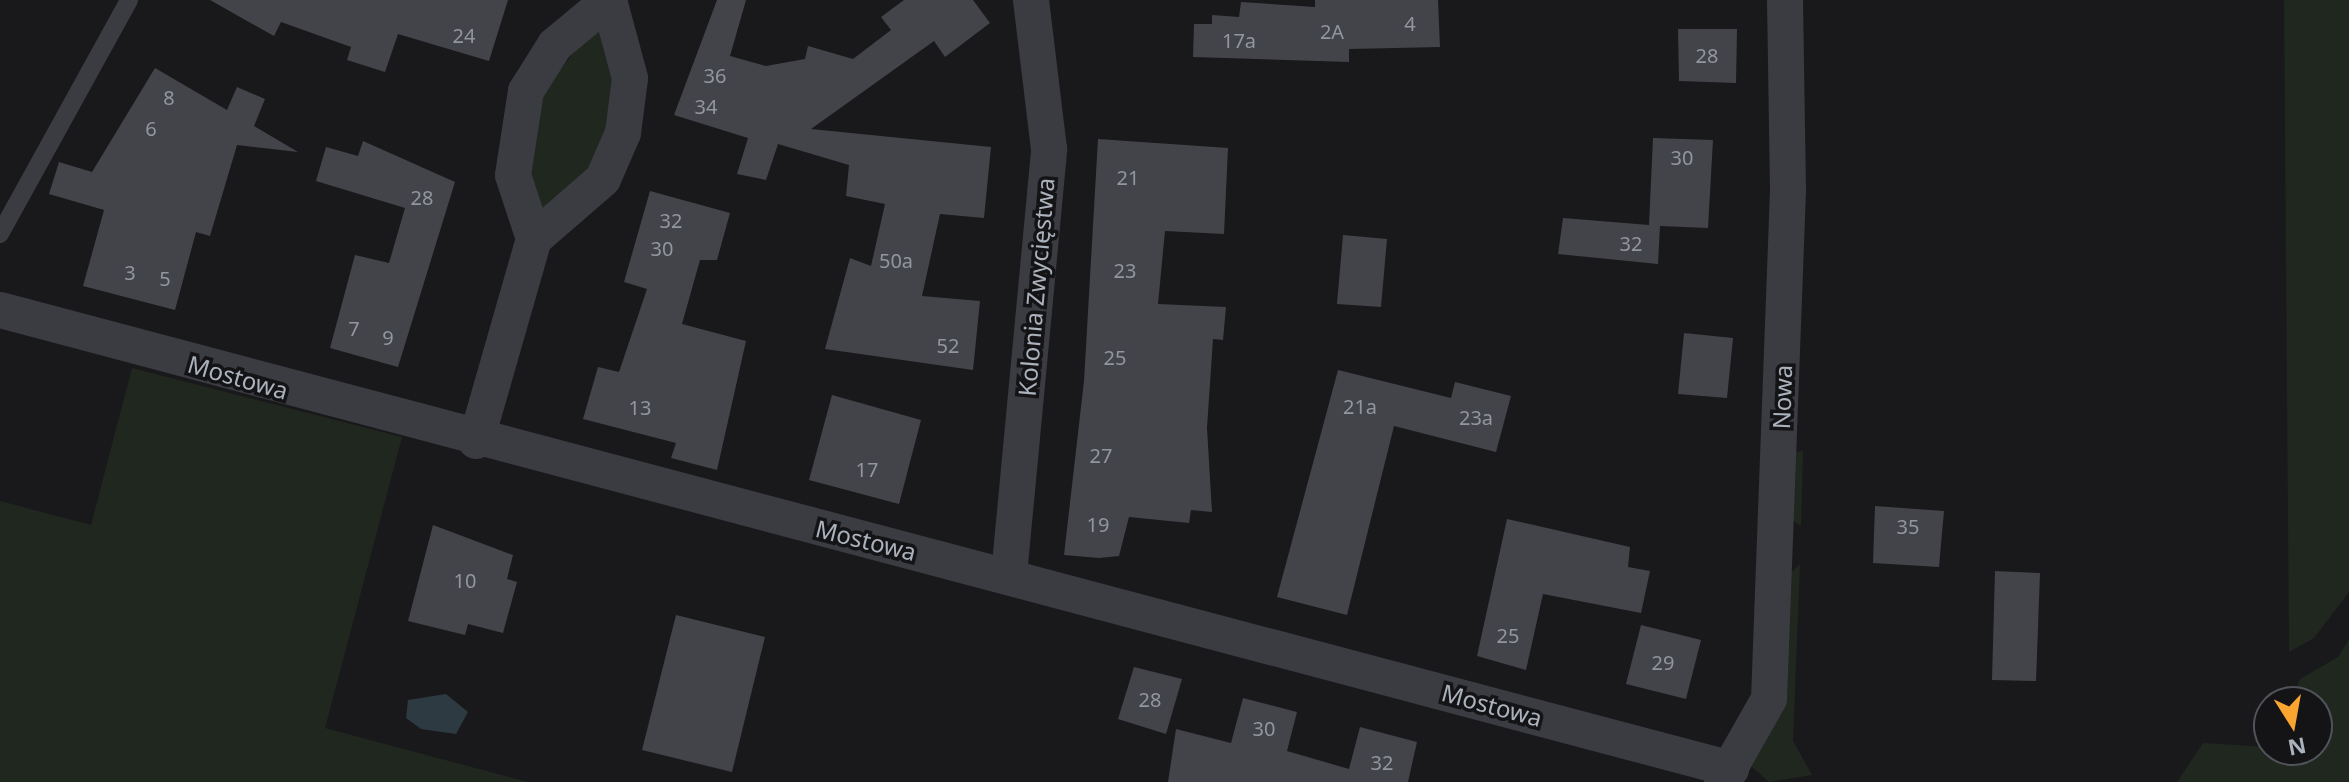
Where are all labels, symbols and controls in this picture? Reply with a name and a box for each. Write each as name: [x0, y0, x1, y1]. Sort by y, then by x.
house number: 4: [1404, 11, 1416, 35]
house number: 2A: [1320, 19, 1344, 43]
house number: 24: [453, 23, 475, 47]
house number: 17a: [1222, 28, 1256, 52]
house number: 28: [1696, 43, 1718, 67]
house number: 36: [704, 63, 726, 87]
house number: 8: [163, 85, 175, 109]
house number: 34: [695, 94, 717, 118]
house number: 6: [145, 116, 157, 140]
house number: 30: [1671, 145, 1693, 169]
house number: 21: [1117, 165, 1139, 189]
street label: Kolonia Zwycięstwa: [1012, 176, 1060, 398]
house number: 28: [411, 185, 433, 209]
house number: 32: [660, 208, 682, 232]
house number: 32: [1620, 231, 1642, 255]
house number: 30: [651, 236, 673, 260]
house number: 50a: [879, 248, 913, 272]
house number: 23: [1114, 258, 1136, 282]
house number: 3: [124, 260, 136, 284]
house number: 5: [159, 266, 171, 290]
house number: 7: [348, 316, 360, 340]
house number: 9: [382, 325, 394, 349]
house number: 52: [937, 333, 959, 357]
house number: 25: [1104, 345, 1126, 369]
street label: Mostowa: [185, 349, 291, 405]
street label: Nowa: [1766, 364, 1798, 430]
house number: 21a: [1343, 394, 1377, 418]
house number: 13: [629, 395, 651, 419]
house number: 23a: [1459, 405, 1493, 429]
house number: 27: [1090, 443, 1112, 467]
house number: 17: [856, 457, 878, 481]
house number: 19: [1087, 512, 1109, 536]
street label: Mostowa: [813, 514, 919, 566]
house number: 35: [1897, 514, 1919, 538]
house number: 10: [454, 568, 476, 592]
house number: 25: [1497, 623, 1519, 647]
house number: 29: [1652, 650, 1674, 674]
street label: Mostowa: [1439, 678, 1545, 732]
north arrow: [2253, 686, 2333, 766]
house number: 28: [1139, 687, 1161, 711]
house number: 30: [1253, 716, 1275, 740]
text: N: [2286, 731, 2309, 764]
house number: 32: [1371, 750, 1393, 774]

